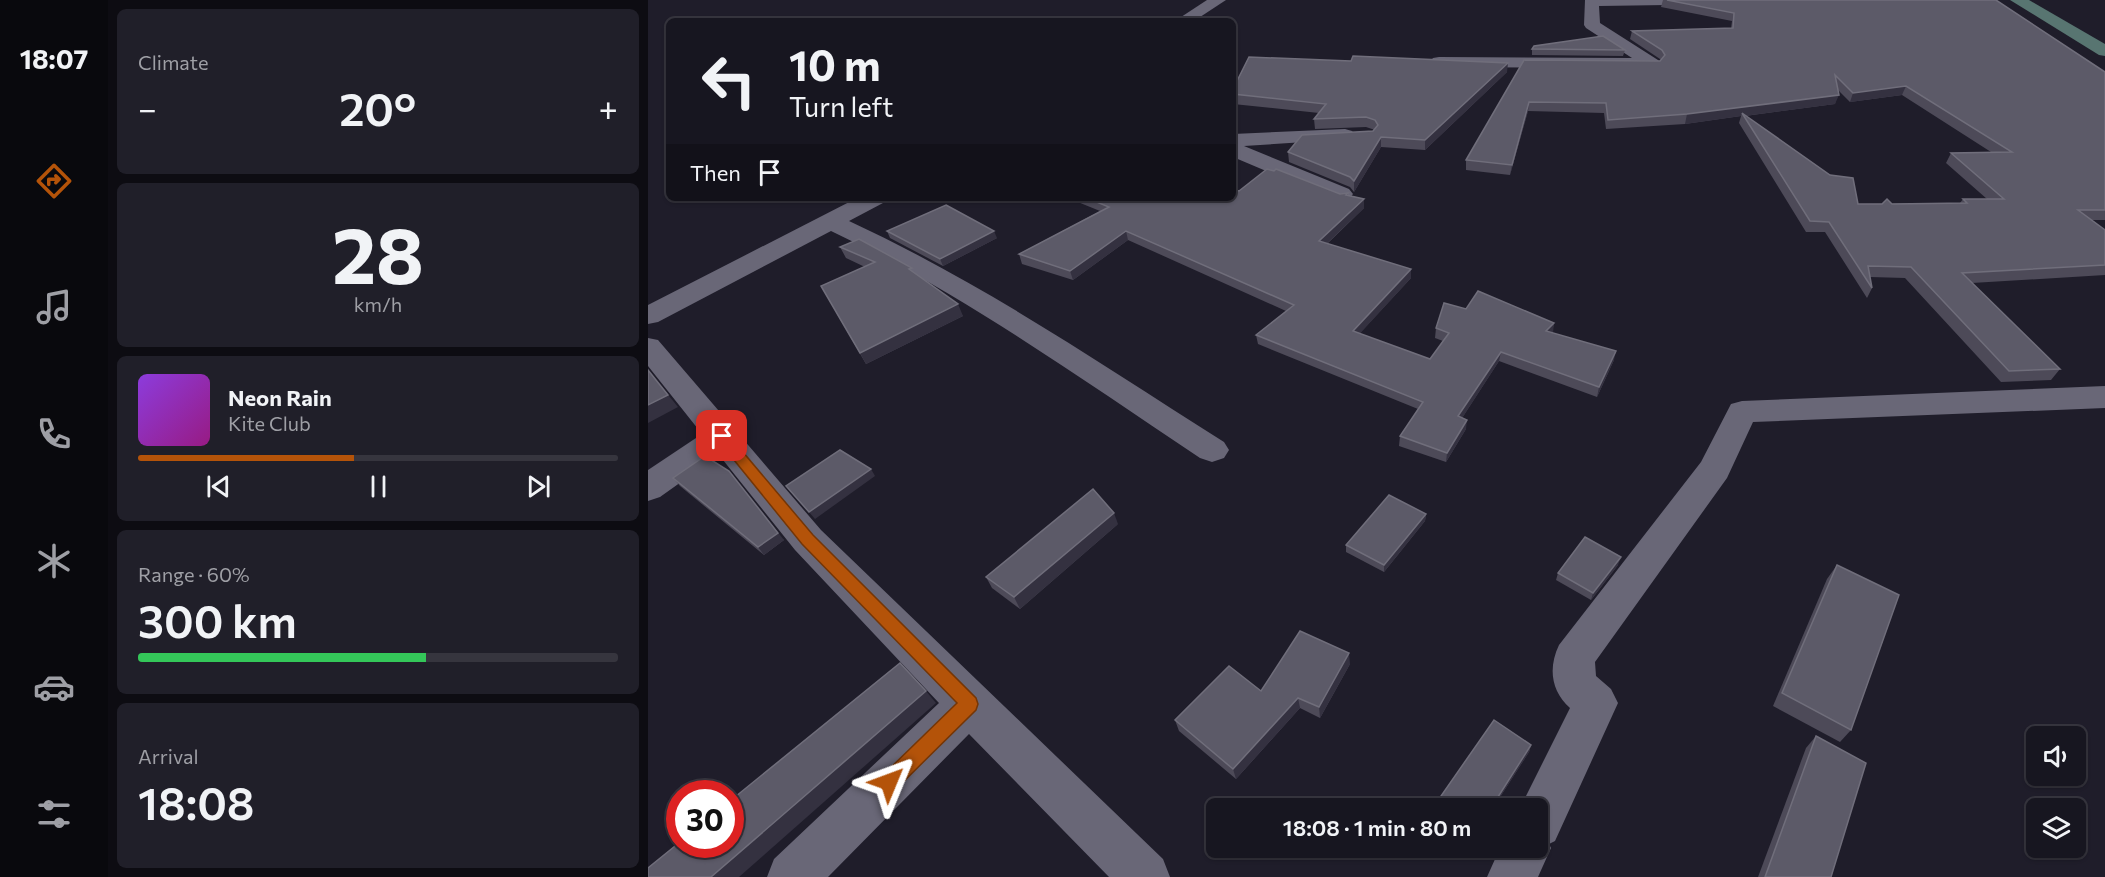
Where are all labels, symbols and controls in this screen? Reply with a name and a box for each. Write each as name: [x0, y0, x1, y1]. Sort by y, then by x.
text: 10 m: [789, 38, 881, 90]
text: 18:07: [20, 42, 88, 75]
icon: left: [690, 42, 768, 120]
text: Climate: [138, 50, 208, 74]
text: 20°: [339, 80, 416, 135]
text: −: [138, 87, 157, 128]
text: +: [599, 87, 618, 128]
text: Turn left: [789, 90, 893, 123]
icon: arrive: [753, 156, 786, 189]
text: Then: [690, 159, 741, 186]
icon: directions: [33, 160, 75, 202]
text: 28: [332, 205, 424, 300]
icon: music: [33, 286, 75, 328]
text: km/h: [354, 292, 402, 316]
text: Neon Rain: [228, 384, 332, 411]
pin: [696, 410, 747, 461]
text: Kite Club: [228, 411, 311, 435]
icon: phone: [33, 413, 75, 455]
icon: arrive: [705, 419, 738, 452]
icon: previous: [202, 470, 235, 503]
icon: pause: [362, 470, 395, 503]
icon: next: [522, 470, 555, 503]
icon: climate: [33, 540, 75, 582]
text: Range · 60%: [138, 562, 250, 586]
text: 300 km: [138, 592, 297, 647]
icon: car: [33, 666, 75, 708]
map controls: [2026, 726, 2086, 858]
button: sound: [2026, 726, 2086, 786]
text: Arrival: [138, 744, 199, 768]
position arrow: [857, 750, 921, 814]
text: 18:08: [138, 774, 255, 829]
speed limit sign: 30: [666, 780, 744, 858]
icon: filters: [33, 793, 75, 835]
button: layers: [2026, 798, 2086, 858]
text: 18:08 · 1 min · 80 m: [1283, 814, 1471, 841]

